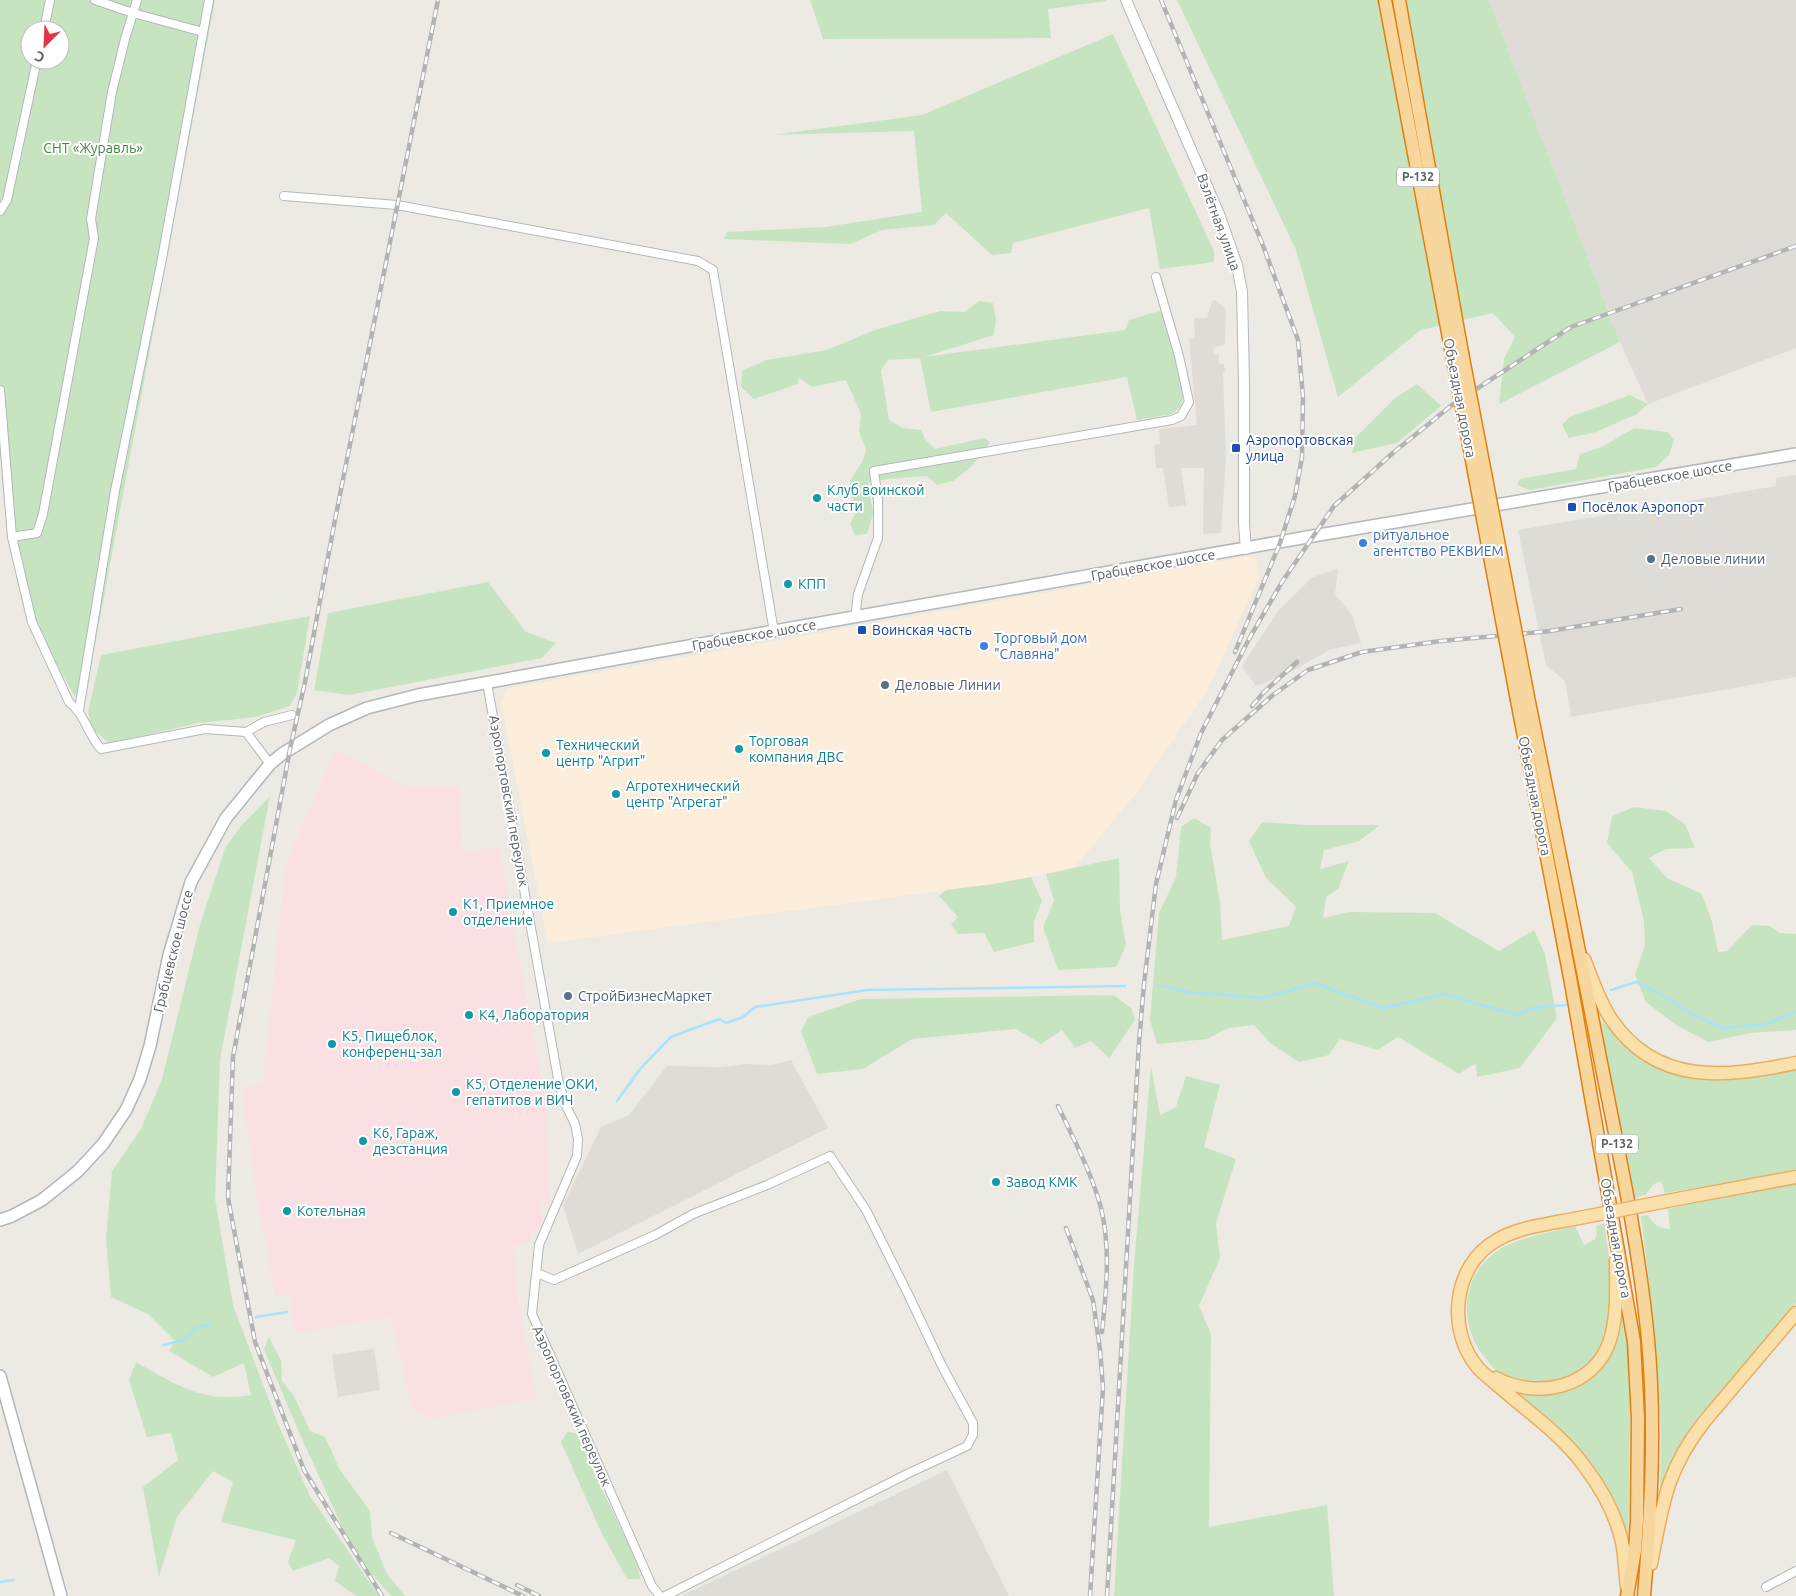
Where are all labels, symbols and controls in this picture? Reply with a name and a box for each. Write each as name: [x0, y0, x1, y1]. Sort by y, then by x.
north arrow: [20, 20, 70, 70]
text: С: [32, 48, 47, 66]
park label: СНТ «Журавль»: [43, 140, 143, 156]
road number: Р-132: [1397, 168, 1439, 186]
street label: Взлётная улица: [1194, 171, 1244, 273]
street label: Объездная дорога: [1441, 337, 1479, 459]
place label: Аэропортовская улица: [1246, 432, 1353, 464]
marker: Аэропортовская улица: [1230, 442, 1242, 454]
street label: Грабцевское шоссе: [1607, 457, 1733, 495]
place label: Клуб воинской части: [827, 482, 925, 514]
marker: Клуб воинской части: [811, 492, 823, 504]
place label: Посёлок Аэропорт: [1582, 499, 1704, 515]
marker: Посёлок Аэропорт: [1566, 501, 1578, 513]
place label: ритуальное агентство РЕКВИЕМ: [1373, 527, 1504, 559]
marker: ритуальное агентство РЕКВИЕМ: [1357, 537, 1369, 549]
street label: Грабцевское шоссе: [1090, 546, 1216, 584]
place label: Деловые линии: [1661, 551, 1765, 567]
marker: Деловые линии: [1645, 553, 1657, 565]
place label: КПП: [798, 576, 826, 592]
marker: КПП: [782, 578, 794, 590]
street label: Грабцевское шоссе: [691, 616, 817, 654]
place label: Воинская часть: [872, 622, 972, 638]
marker: Воинская часть: [856, 624, 868, 636]
place label: Торговый дом "Славяна": [994, 630, 1088, 662]
marker: Торговый дом "Славяна": [978, 640, 990, 652]
place label: Деловые Линии: [895, 677, 1001, 693]
marker: Деловые Линии: [879, 679, 891, 691]
street label: Аэропортовский переулок: [486, 714, 532, 888]
place label: Торговая компания ДВС: [749, 733, 844, 765]
street label: Объездная дорога: [1516, 735, 1554, 857]
place label: Технический центр "Агрит": [556, 737, 645, 769]
marker: Торговая компания ДВС: [733, 743, 745, 755]
marker: Технический центр "Агрит": [540, 747, 552, 759]
place label: Агротехнический центр "Агрегат": [626, 778, 740, 810]
marker: Агротехнический центр "Агрегат": [610, 788, 622, 800]
street label: Грабцевское шоссе: [150, 888, 196, 1014]
place label: К1, Приемное отделение: [463, 896, 554, 928]
marker: К1, Приемное отделение: [447, 906, 459, 918]
place label: СтройБизнесМаркет: [578, 988, 712, 1004]
marker: СтройБизнесМаркет: [562, 990, 574, 1002]
place label: К4, Лаборатория: [479, 1007, 589, 1023]
marker: К4, Лаборатория: [463, 1009, 475, 1021]
place label: К5, Пищеблок, конференц-зал: [342, 1028, 442, 1060]
marker: К5, Пищеблок, конференц-зал: [326, 1038, 338, 1050]
place label: К5, Отделение ОКИ, гепатитов и ВИЧ: [466, 1076, 598, 1108]
marker: К5, Отделение ОКИ, гепатитов и ВИЧ: [450, 1086, 462, 1098]
place label: К6, Гараж, дезстанция: [373, 1125, 448, 1157]
road number: Р-132: [1596, 1134, 1638, 1154]
marker: К6, Гараж, дезстанция: [357, 1135, 369, 1147]
place label: Завод КМК: [1006, 1174, 1078, 1190]
marker: Завод КМК: [990, 1176, 1002, 1188]
street label: Объездная дорога: [1598, 1177, 1634, 1299]
place label: Котельная: [297, 1203, 366, 1219]
marker: Котельная: [281, 1205, 293, 1217]
street label: Аэропортовский переулок: [529, 1323, 615, 1489]

